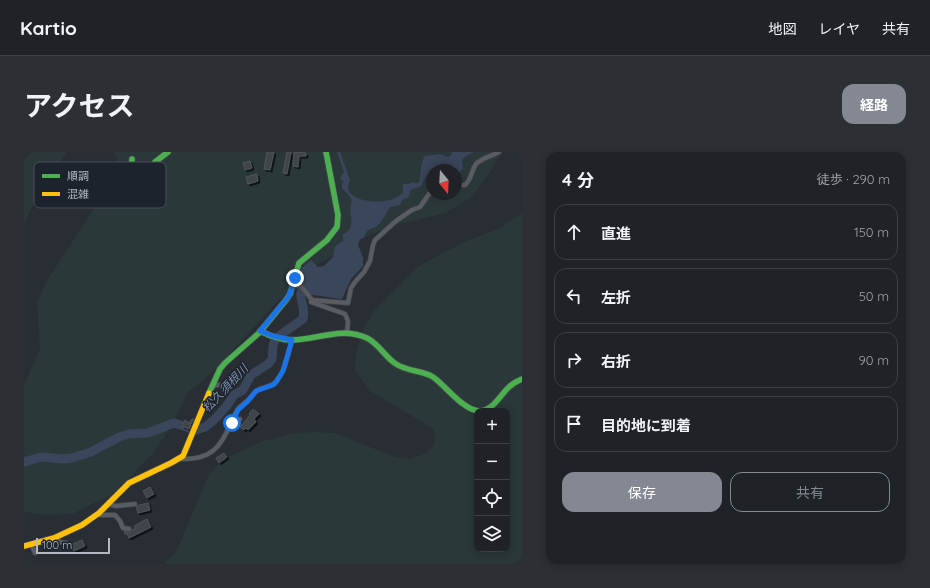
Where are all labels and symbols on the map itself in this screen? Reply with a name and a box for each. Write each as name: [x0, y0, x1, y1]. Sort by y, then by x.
legend: [34, 162, 166, 208]
north arrow: [426, 164, 462, 200]
text: 順調: [67, 169, 89, 183]
text: 混雑: [67, 187, 89, 201]
route end: [286, 269, 304, 287]
water label: 松久須根川: [199, 359, 252, 415]
route start: [223, 414, 241, 432]
scale bar: [36, 536, 110, 555]

